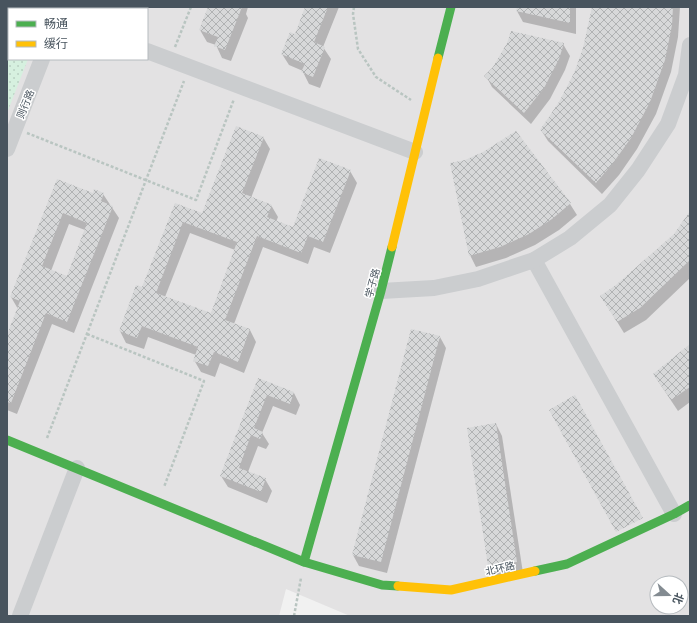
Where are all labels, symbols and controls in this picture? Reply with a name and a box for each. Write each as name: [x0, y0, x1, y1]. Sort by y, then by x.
legend: [8, 8, 148, 60]
text: 畅通: [44, 17, 68, 31]
text: 缓行: [44, 37, 68, 51]
street label: 则行路: [15, 88, 37, 121]
street label: 学子路: [363, 267, 383, 299]
street label: 北环路: [484, 560, 516, 578]
north arrow: [649, 575, 689, 615]
text: 北: [670, 591, 686, 606]

